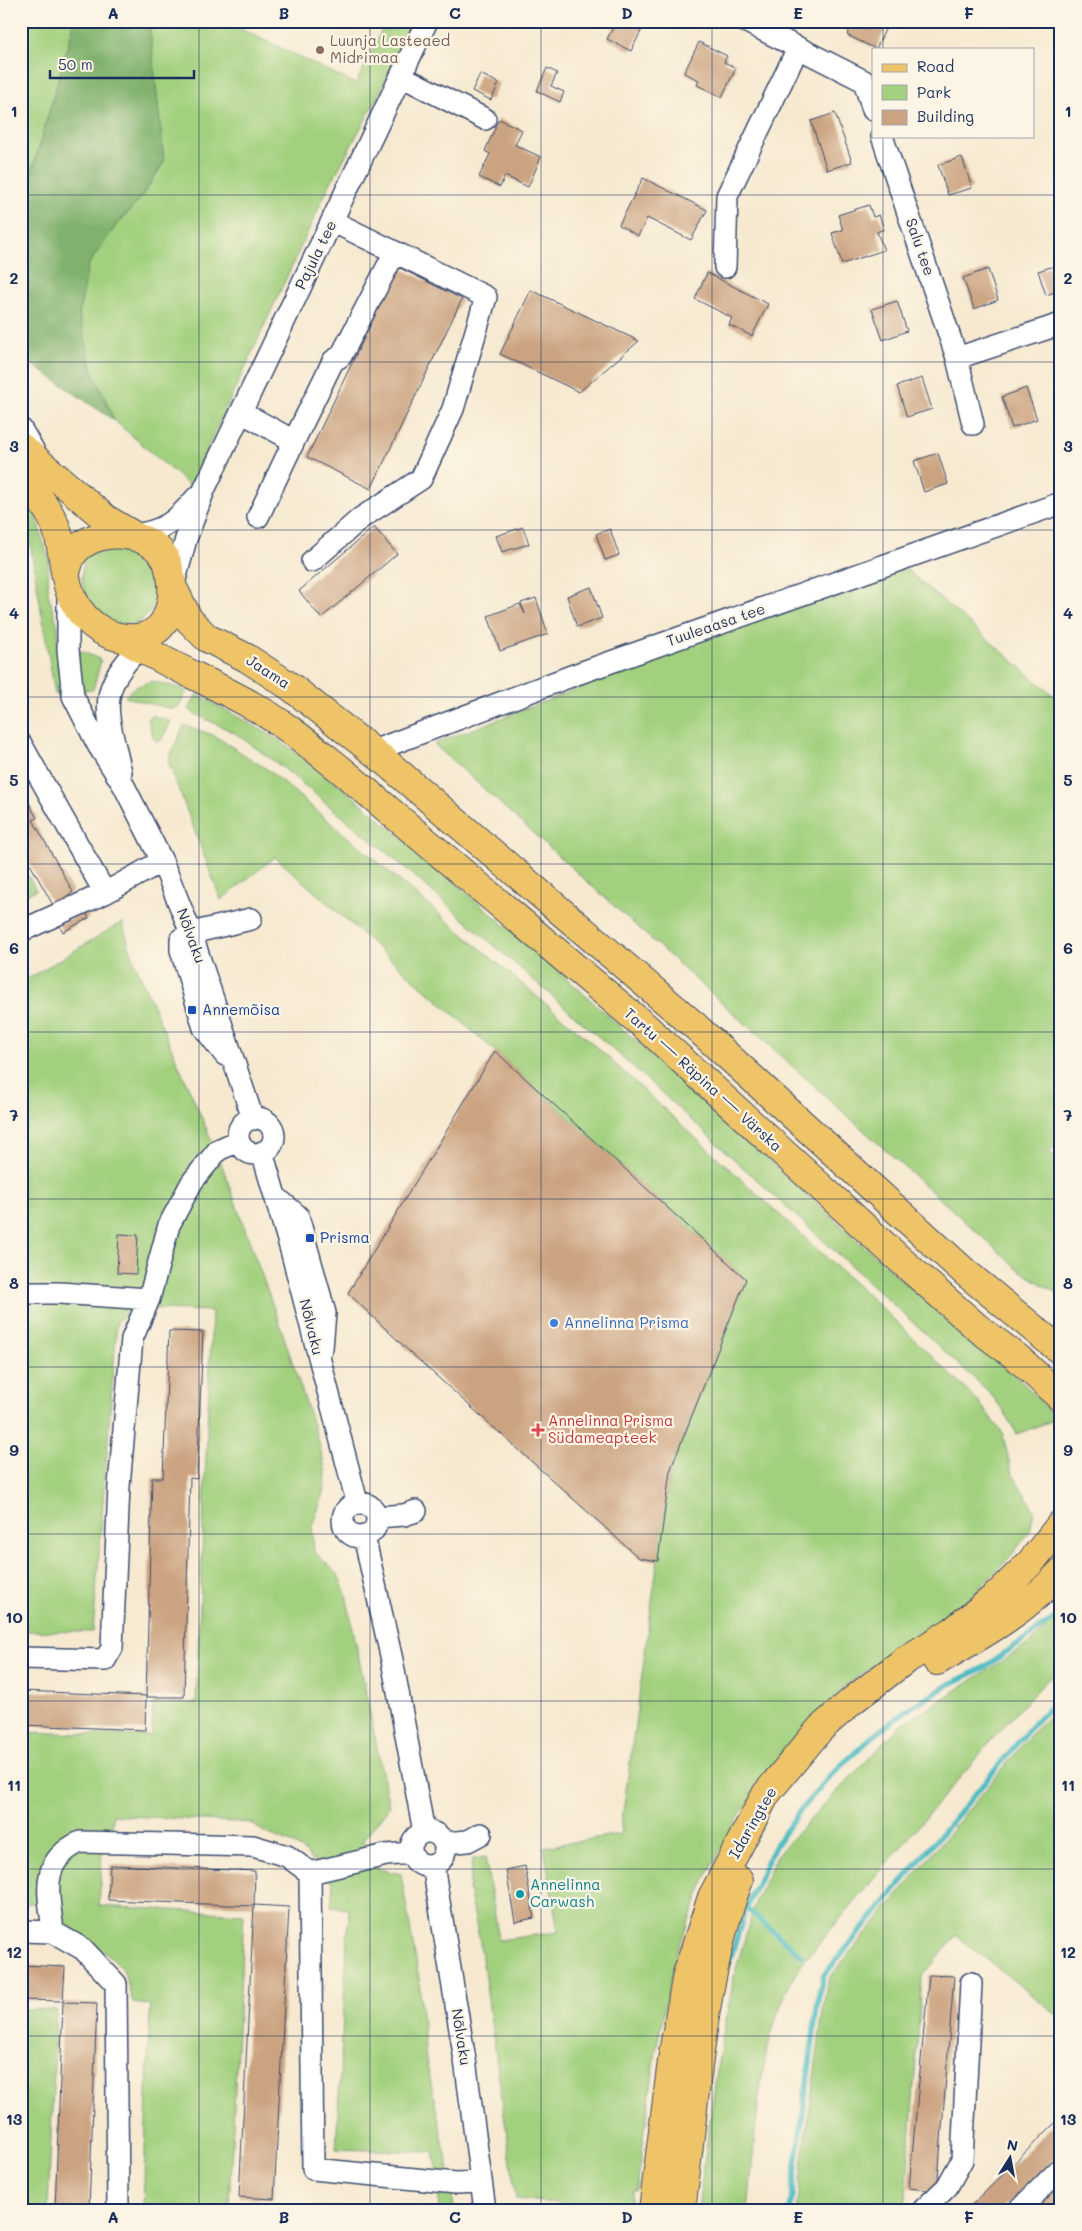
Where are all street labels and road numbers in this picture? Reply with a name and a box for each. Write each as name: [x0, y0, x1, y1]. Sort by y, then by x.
street label: Salu tee: [902, 215, 940, 278]
street label: Pajula tee: [290, 217, 340, 293]
street label: Tuuleaasa tee: [664, 598, 768, 650]
street label: Jaama: [243, 650, 294, 693]
street label: Nõlvaku: [173, 905, 211, 966]
street label: Tartu — Räpina — Värska: [620, 1003, 787, 1156]
street label: Nõlvaku: [295, 1297, 329, 1357]
street label: Idaringtee: [724, 1783, 781, 1862]
street label: Nõlvaku: [448, 2007, 476, 2067]

